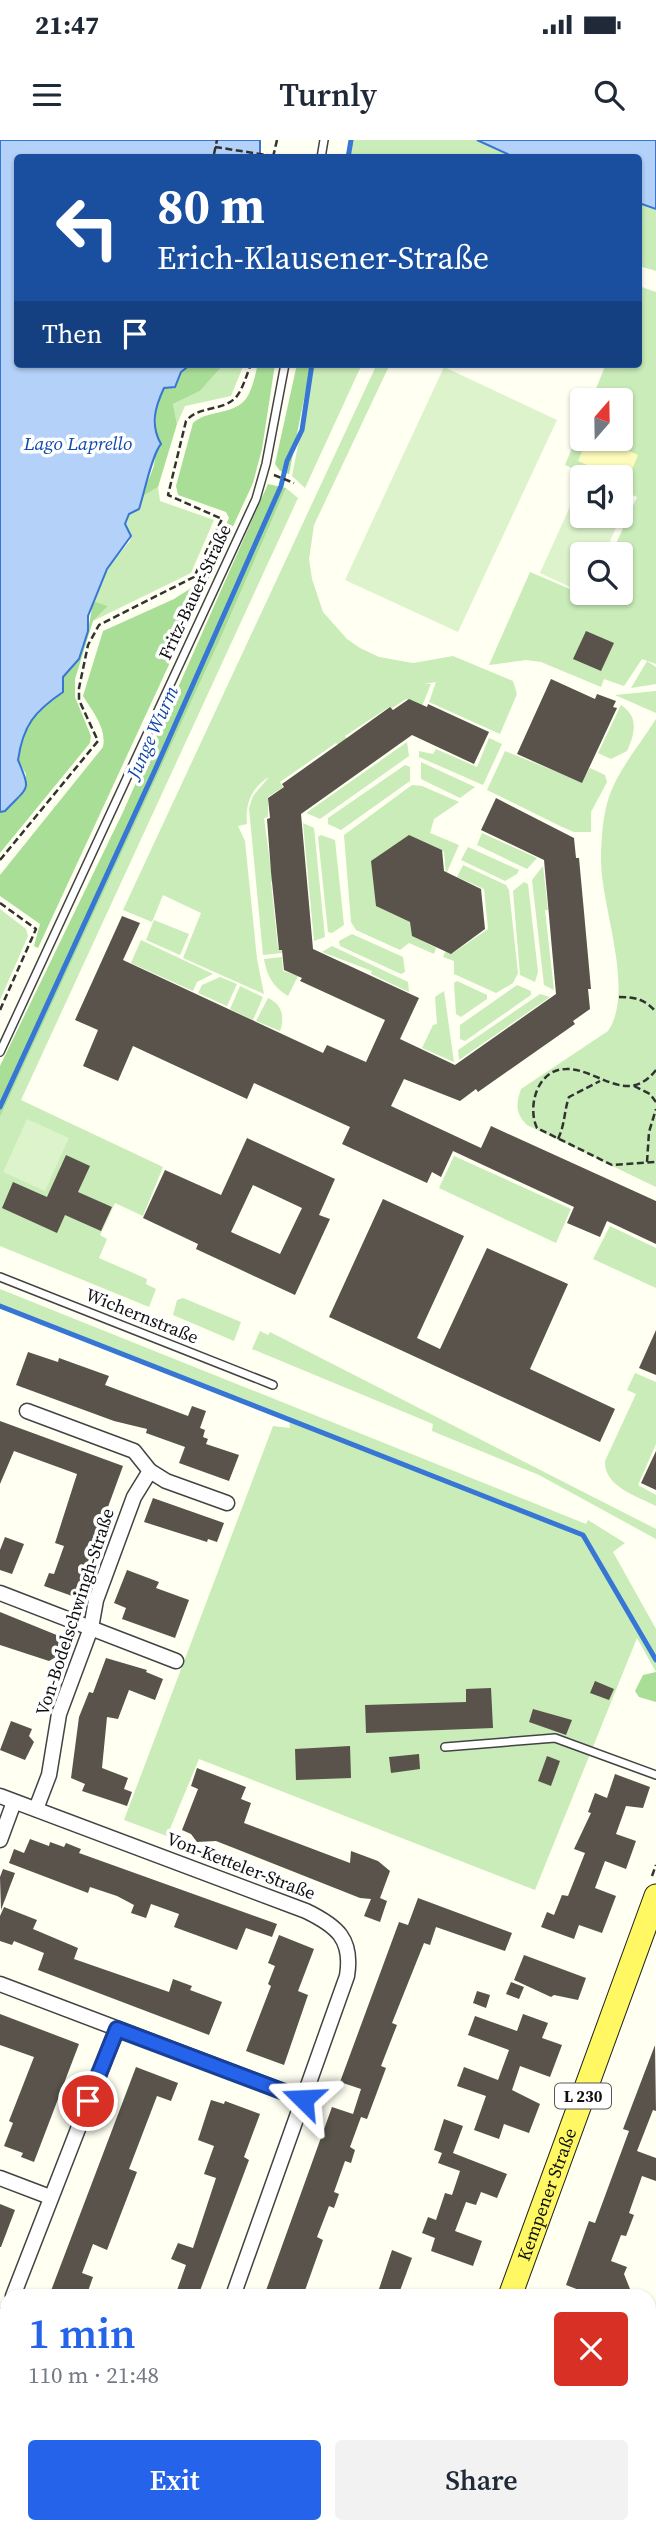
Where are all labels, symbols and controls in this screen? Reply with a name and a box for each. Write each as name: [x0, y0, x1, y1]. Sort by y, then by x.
text: 21:47: [35, 7, 99, 43]
text: Turnly: [279, 73, 377, 117]
icon: menu: [28, 76, 66, 114]
icon: search: [590, 76, 628, 114]
text: 80 m: [157, 172, 265, 239]
icon: left: [42, 182, 133, 273]
text: Erich-Klausener-Straße: [157, 236, 489, 280]
icon: arrive: [116, 315, 154, 353]
text: Then: [42, 316, 102, 352]
north arrow: [570, 388, 634, 452]
map controls: [570, 388, 633, 605]
water label: Lago Laprello: [23, 430, 132, 456]
button: sound: [570, 465, 633, 528]
street label: Fritz-Bauer-Straße: [152, 520, 237, 664]
button: search: [570, 542, 633, 605]
water label: Junge Wurm: [119, 681, 184, 785]
street label: Wichernstraße: [82, 1282, 202, 1350]
street label: Von-Bodelschwingh-Straße: [29, 1505, 120, 1719]
street label: Von-Ketteler-Straße: [163, 1826, 319, 1905]
position arrow: [266, 2062, 340, 2136]
pin: [58, 2071, 118, 2131]
icon: arrive: [69, 2082, 107, 2120]
road number: L 230: [555, 2084, 611, 2108]
street label: Kempener Straße: [511, 2124, 582, 2264]
text: 1 min: [28, 2304, 136, 2362]
button: close: [554, 2312, 628, 2386]
text: 110 m · 21:48: [28, 2359, 159, 2391]
button: Exit: [28, 2440, 321, 2520]
button: Share: [335, 2440, 628, 2520]

